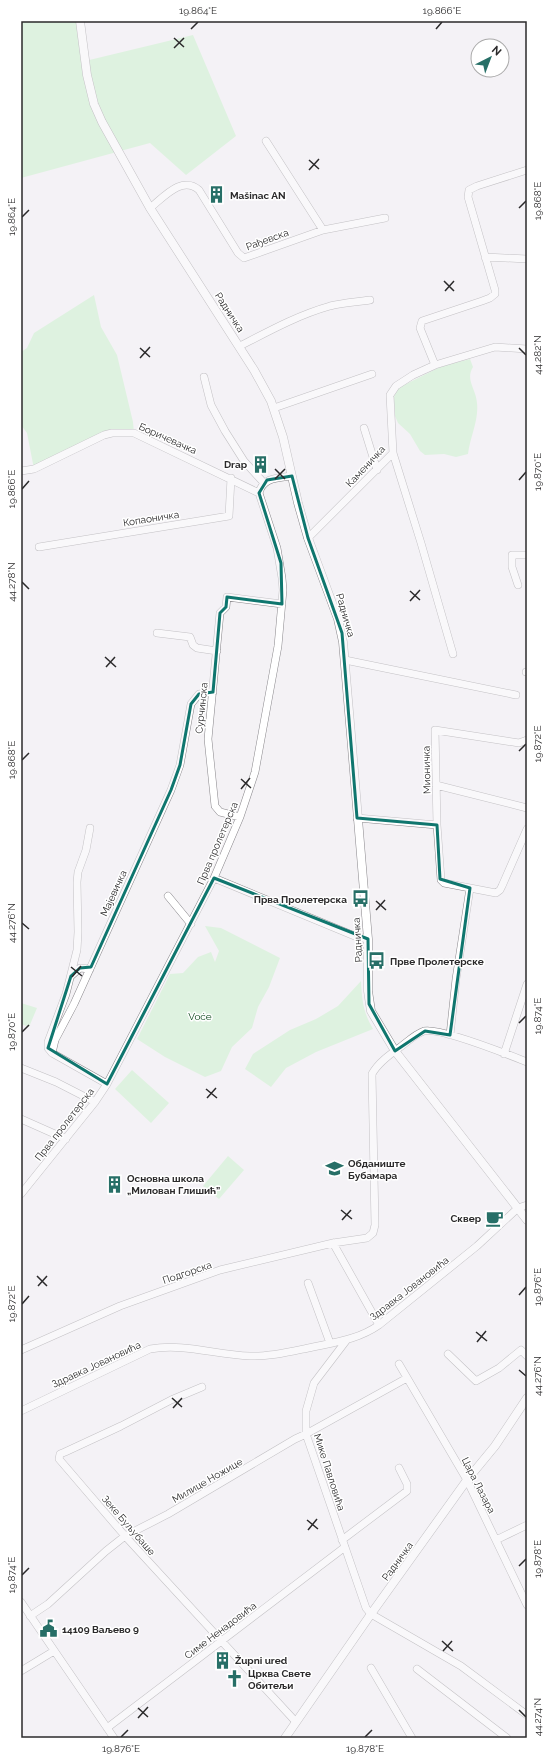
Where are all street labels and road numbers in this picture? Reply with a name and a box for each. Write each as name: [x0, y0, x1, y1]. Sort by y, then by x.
street label: Рађевска: [244, 227, 290, 252]
street label: Радничка: [213, 290, 246, 334]
street label: Боричевачка: [137, 421, 198, 456]
street label: Каменичка: [344, 443, 387, 489]
street label: Копаоничка: [122, 509, 180, 528]
street label: Радничка: [334, 592, 357, 638]
street label: Сурчинска: [193, 682, 210, 734]
street label: Мионичка: [421, 746, 432, 794]
street label: Прва пролетерска: [195, 800, 240, 886]
street label: Мајевичка: [98, 869, 129, 918]
street label: Радничка: [351, 917, 364, 963]
street label: Прва пролетерска: [33, 1086, 96, 1163]
street label: Здравка Јовановића: [368, 1254, 451, 1323]
street label: Подгорска: [161, 1259, 213, 1286]
street label: Здравка Јовановића: [50, 1339, 142, 1390]
street label: Мике Павловића: [312, 1432, 347, 1512]
street label: Цара Лазара: [460, 1455, 497, 1515]
street label: Милице Ножице: [170, 1456, 244, 1505]
street label: Зеке Буљубаше: [100, 1493, 158, 1557]
street label: Радничка: [380, 1540, 415, 1583]
street label: Симе Ненадовића: [182, 1600, 258, 1661]

